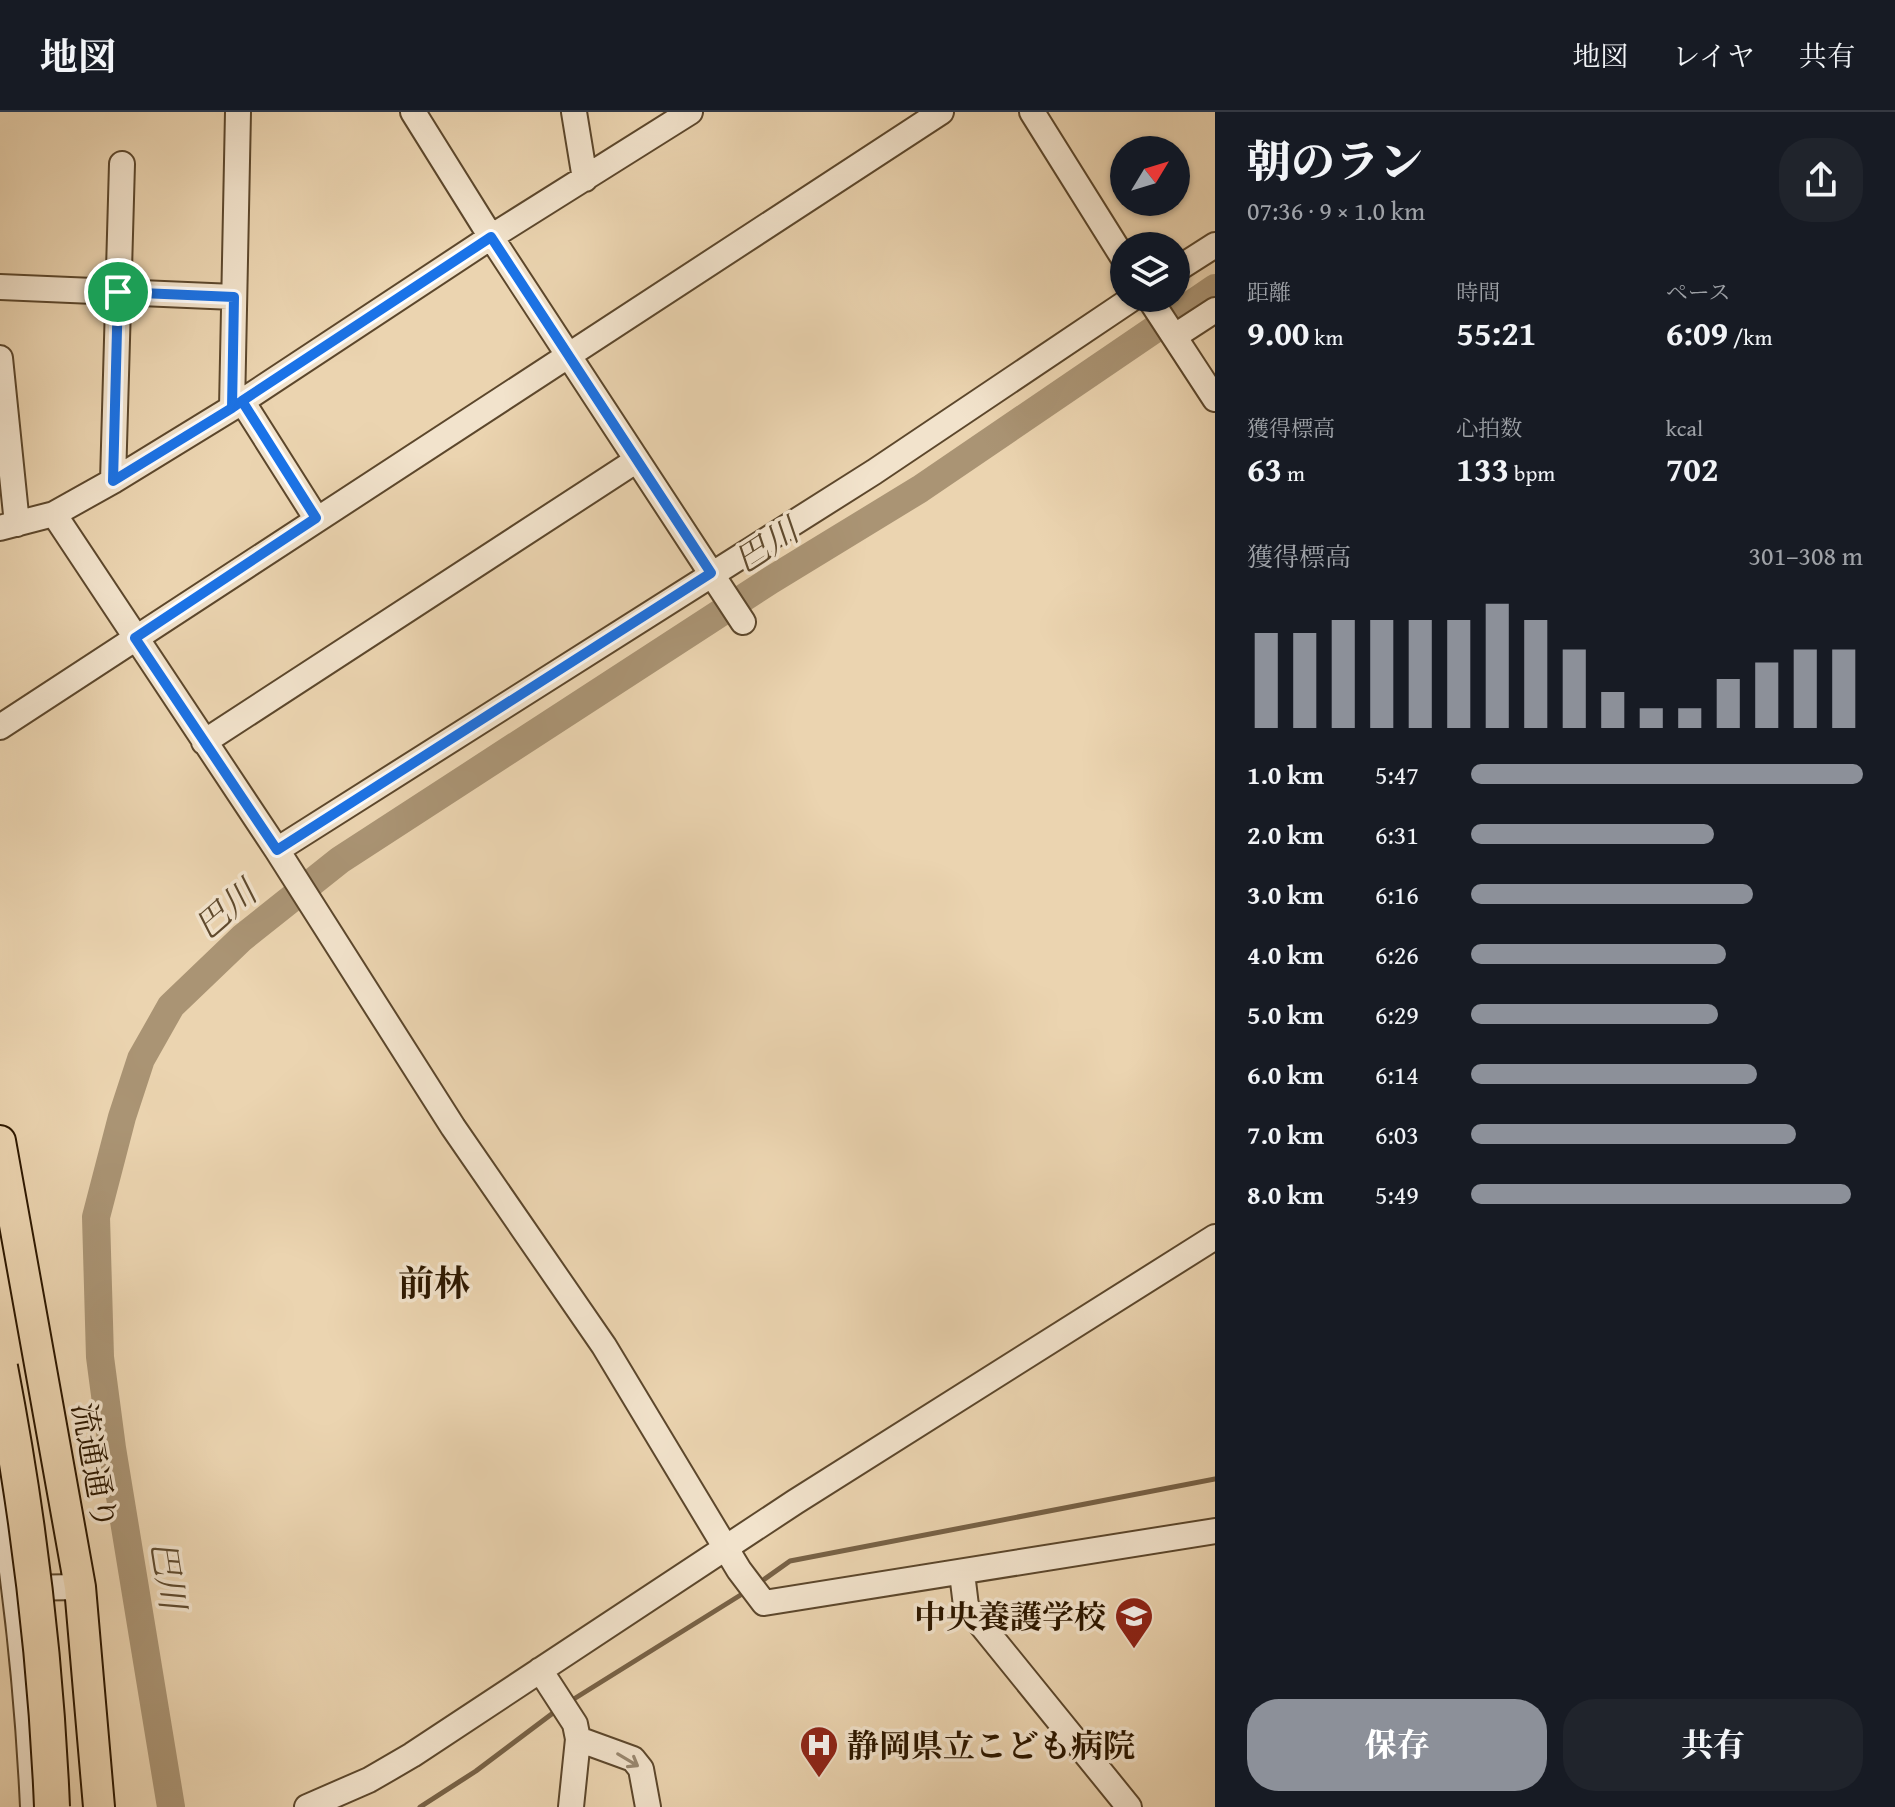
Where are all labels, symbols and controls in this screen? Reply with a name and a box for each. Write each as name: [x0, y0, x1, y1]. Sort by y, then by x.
text: 地図: [40, 28, 116, 84]
text: 地図: [1572, 35, 1628, 76]
text: レイヤ: [1672, 35, 1755, 76]
text: 共有: [1799, 35, 1855, 76]
text: 朝のラン: [1247, 129, 1423, 193]
north arrow: [1110, 136, 1190, 216]
map controls: [1110, 136, 1190, 312]
button: share: [1779, 138, 1863, 222]
text: 07:36 · 9 × 1.0 km: [1247, 191, 1425, 230]
button: layers: [1110, 232, 1190, 312]
pin: [84, 258, 152, 326]
icon: arrive: [96, 270, 140, 314]
text: 距離: [1247, 276, 1291, 308]
text: 時間: [1456, 276, 1500, 308]
text: ペース: [1666, 276, 1731, 308]
text: 9.00: [1247, 308, 1309, 357]
text: 55:21: [1456, 308, 1536, 357]
text: 6:09: [1666, 308, 1728, 357]
text: km: [1309, 321, 1343, 353]
text: /km: [1728, 321, 1773, 353]
text: 獲得標高: [1247, 412, 1335, 444]
text: 心拍数: [1456, 412, 1522, 444]
text: kcal: [1666, 412, 1703, 444]
text: 63: [1247, 444, 1282, 493]
text: 133: [1456, 444, 1509, 493]
text: 702: [1666, 444, 1719, 493]
text: m: [1282, 457, 1305, 489]
text: bpm: [1509, 457, 1555, 489]
water label: 巴川: [724, 504, 811, 584]
text: 301–308 m: [1749, 536, 1863, 575]
text: 獲得標高: [1247, 537, 1351, 576]
text: 1.0 km: [1247, 755, 1324, 794]
text: 5:47: [1375, 755, 1419, 794]
text: 2.0 km: [1247, 815, 1324, 854]
text: 6:31: [1375, 815, 1419, 854]
water label: 巴川: [183, 866, 270, 950]
text: 3.0 km: [1247, 875, 1324, 914]
text: 6:16: [1375, 875, 1419, 914]
text: 4.0 km: [1247, 935, 1324, 974]
text: 6:26: [1375, 935, 1419, 974]
text: 5.0 km: [1247, 995, 1324, 1034]
text: 6:29: [1375, 995, 1419, 1034]
text: 6.0 km: [1247, 1055, 1324, 1094]
text: 6:14: [1375, 1055, 1419, 1094]
text: 7.0 km: [1247, 1115, 1324, 1154]
text: 6:03: [1375, 1115, 1419, 1154]
text: 8.0 km: [1247, 1175, 1324, 1214]
text: 5:49: [1375, 1175, 1419, 1214]
district label: 前林: [398, 1256, 470, 1309]
street label: 流通通り: [61, 1399, 129, 1533]
water label: 巴川: [139, 1538, 199, 1616]
place label: 中央養護学校: [914, 1593, 1106, 1640]
school or university icon: 中央養護学校: [1113, 1595, 1155, 1650]
button: 保存: [1247, 1699, 1547, 1791]
button: 共有: [1563, 1699, 1863, 1791]
place label: 静岡県立こども病院: [847, 1722, 1135, 1769]
hospital icon: 静岡県立こども病院: [798, 1724, 840, 1779]
one-way arrow: [616, 1752, 639, 1768]

